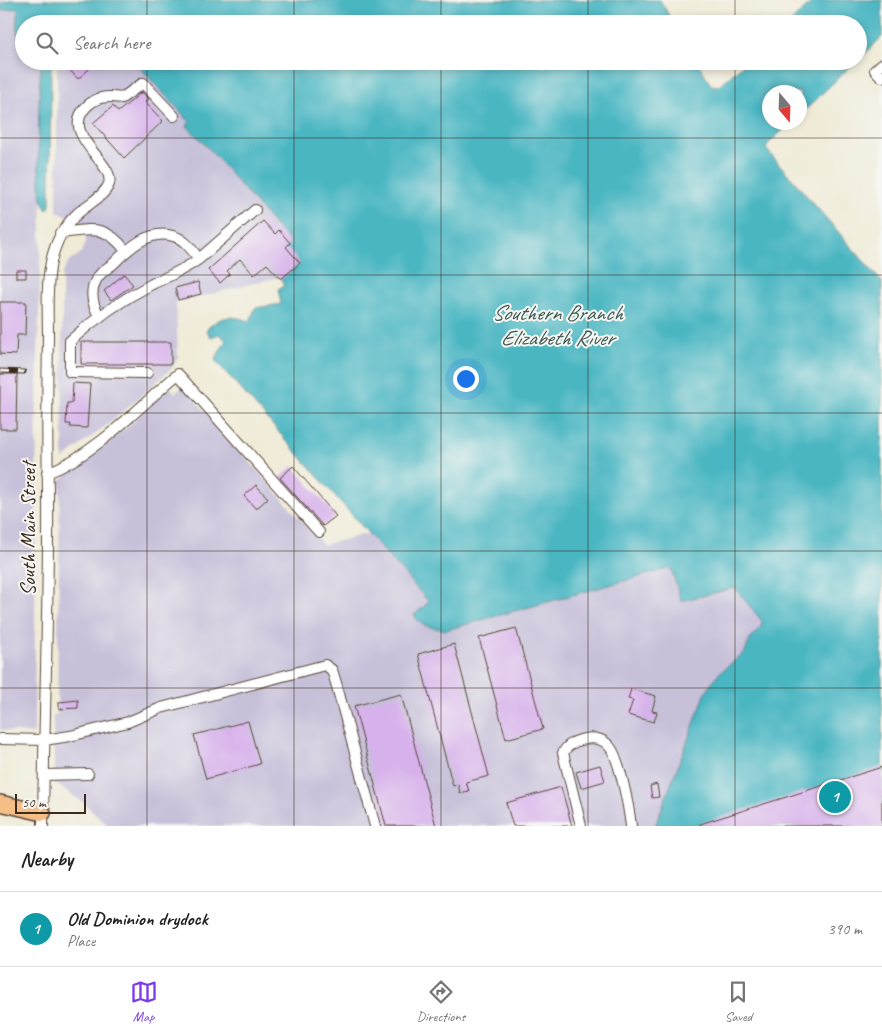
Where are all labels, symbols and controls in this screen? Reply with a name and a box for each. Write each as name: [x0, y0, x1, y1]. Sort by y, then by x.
search box: [15, 15, 867, 70]
icon: search: [33, 29, 61, 57]
text: Search here: [73, 31, 150, 55]
north arrow: [762, 85, 807, 130]
water label: Southern Branch Elizabeth River: [492, 299, 624, 352]
your location: [453, 366, 479, 392]
street label: South Main Street: [15, 459, 41, 596]
pin: 1: [819, 778, 851, 816]
scale bar: [15, 791, 86, 814]
text: 50 m: [22, 794, 46, 811]
text: Nearby: [20, 846, 73, 872]
text: Old Dominion drydock: [67, 907, 208, 931]
text: 1: [32, 919, 40, 939]
text: 390 m: [828, 919, 862, 939]
text: Place: [67, 931, 95, 951]
tab: Map: [130, 978, 158, 1025]
tab: Directions: [417, 978, 465, 1025]
tab: Saved: [724, 978, 752, 1025]

